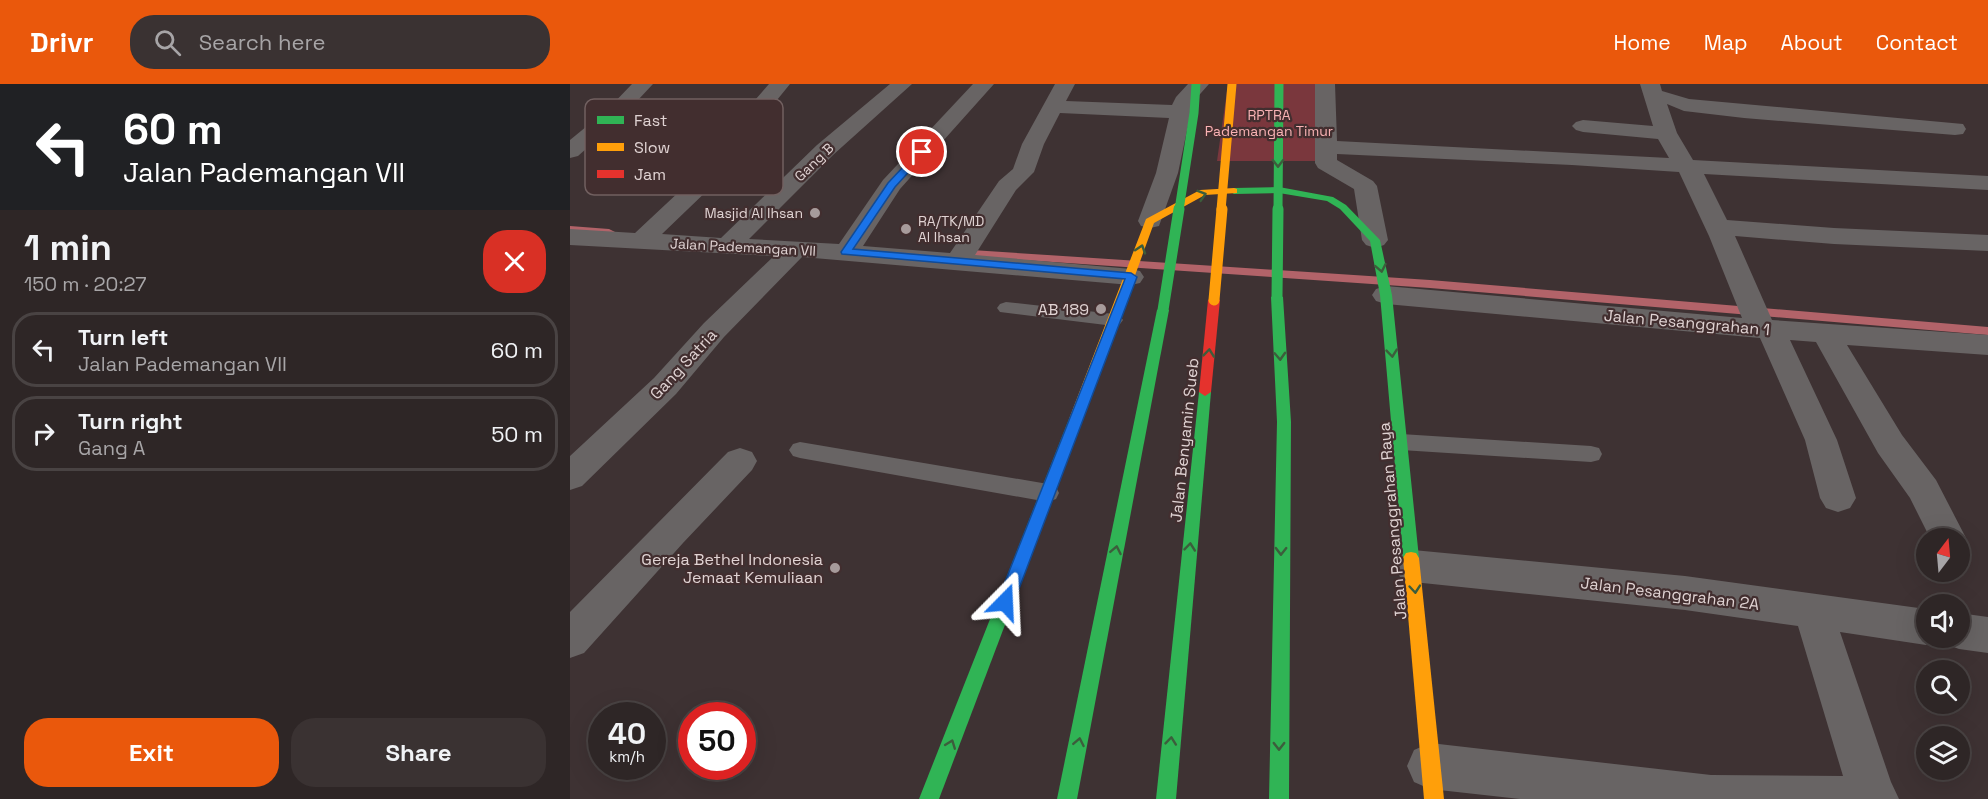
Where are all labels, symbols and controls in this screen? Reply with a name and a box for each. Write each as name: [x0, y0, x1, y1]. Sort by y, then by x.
search box: [130, 15, 550, 69]
text: Drivr: [30, 24, 94, 60]
icon: search: [151, 26, 184, 59]
text: Search here: [199, 28, 325, 56]
text: Home: [1613, 29, 1671, 56]
text: Map: [1704, 29, 1748, 56]
text: About: [1781, 29, 1843, 56]
text: Contact: [1876, 29, 1958, 56]
legend: [585, 99, 783, 195]
text: 60 m: [123, 103, 223, 156]
park label: RPTRA Pademangan Timur: [1205, 106, 1333, 140]
icon: left: [24, 108, 102, 186]
text: Fast: [634, 110, 667, 131]
pin: [896, 126, 947, 177]
icon: arrive: [905, 135, 938, 168]
text: Slow: [634, 137, 670, 158]
street label: Gang B: [791, 139, 837, 185]
text: Jalan Pademangan VII: [123, 155, 405, 190]
one-way arrow: [1272, 159, 1285, 168]
text: Jam: [634, 164, 666, 185]
one-way arrow: [1196, 190, 1207, 202]
place label: Masjid Al Ihsan: [704, 204, 803, 222]
marker: Masjid Al Ihsan: [808, 206, 822, 220]
place label: RA/TK/MD Al Ihsan: [918, 212, 984, 246]
marker: RA/TK/MD Al Ihsan: [899, 222, 913, 236]
text: 1 min: [24, 225, 112, 271]
button: close: [483, 230, 546, 293]
street label: Jalan Pademangan VII: [669, 234, 817, 260]
one-way arrow: [1133, 244, 1146, 255]
one-way arrow: [1373, 262, 1386, 272]
text: 150 m · 20:27: [24, 271, 147, 297]
place label: AB 189: [1038, 299, 1089, 320]
marker: AB 189: [1094, 302, 1108, 316]
street label: Jalan Pesanggrahan 1: [1603, 305, 1771, 340]
text: Turn left: [78, 323, 168, 351]
street label: Gang Satria: [645, 325, 721, 404]
icon: left: [27, 333, 60, 366]
text: 60 m: [491, 336, 543, 364]
one-way arrow: [1202, 348, 1215, 357]
one-way arrow: [1385, 348, 1398, 357]
text: Jalan Pademangan VII: [78, 351, 287, 377]
one-way arrow: [1274, 351, 1287, 360]
street label: Jalan Benyamin Sueb: [1165, 357, 1204, 523]
text: Turn right: [78, 407, 183, 435]
icon: right: [27, 417, 60, 450]
text: 50 m: [491, 420, 543, 448]
street label: Jalan Pesanggrahan Raya: [1373, 421, 1412, 621]
text: Gang A: [78, 435, 145, 461]
north arrow: [1916, 528, 1970, 582]
map controls: [1916, 528, 1970, 780]
one-way arrow: [1183, 542, 1196, 551]
one-way arrow: [1109, 546, 1122, 556]
one-way arrow: [1275, 546, 1287, 555]
place label: Gereja Bethel Indonesia Jemaat Kemuliaan: [641, 549, 823, 588]
marker: Gereja Bethel Indonesia Jemaat Kemuliaan: [828, 561, 842, 575]
position arrow: [973, 570, 1037, 634]
street label: Jalan Pesanggrahan 2A: [1579, 572, 1760, 615]
one-way arrow: [1408, 584, 1421, 593]
button: sound: [1916, 594, 1970, 648]
button: search: [1916, 660, 1970, 714]
speed limit sign: 50: [678, 702, 756, 780]
text: 40: [608, 714, 646, 753]
button: Exit: [24, 718, 279, 787]
button: Share: [291, 718, 546, 787]
button: layers: [1916, 726, 1970, 780]
one-way arrow: [1164, 736, 1177, 745]
one-way arrow: [1072, 737, 1085, 747]
one-way arrow: [943, 740, 956, 750]
one-way arrow: [1273, 741, 1285, 750]
text: km/h: [609, 747, 645, 766]

